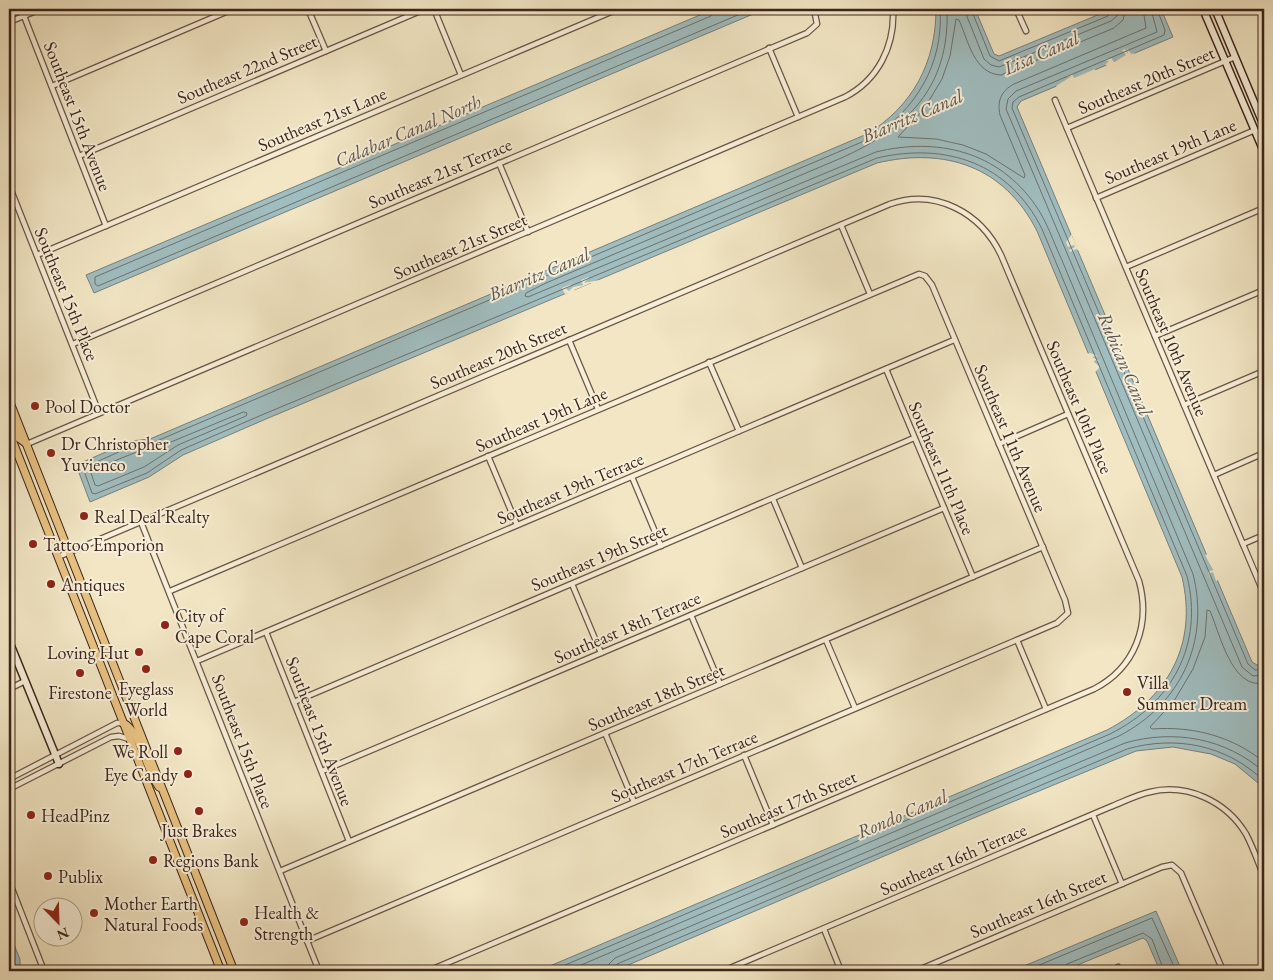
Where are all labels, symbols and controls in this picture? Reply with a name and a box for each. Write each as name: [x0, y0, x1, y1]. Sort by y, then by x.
water label: Lisa Canal: [998, 25, 1083, 81]
street label: Southeast 22nd Street: [173, 29, 321, 109]
street label: Southeast 15th Avenue: [39, 38, 117, 194]
street label: Southeast 20th Street: [1074, 41, 1218, 119]
street label: Southeast 21st Lane: [254, 82, 390, 156]
water label: Biarritz Canal: [857, 83, 967, 149]
water label: Calabar Canal North: [331, 89, 485, 173]
street label: Southeast 19th Lane: [1101, 113, 1239, 189]
street label: Southeast 21st Terrace: [365, 132, 515, 214]
street label: Southeast 21st Street: [390, 207, 531, 284]
street label: Southeast 15th Place: [30, 224, 104, 364]
water label: Biarritz Canal: [484, 241, 594, 307]
street label: Southeast 10th Avenue: [1130, 265, 1214, 419]
water label: Rubican Canal: [1092, 308, 1158, 420]
street label: Southeast 20th Street: [426, 316, 570, 394]
street label: Southeast 10th Place: [1042, 337, 1118, 477]
street label: Southeast 11th Avenue: [969, 361, 1053, 515]
street label: Southeast 19th Lane: [472, 381, 610, 457]
place label: Pool Doctor: [45, 395, 130, 418]
street label: Southeast 11th Place: [904, 398, 980, 538]
marker: Pool Doctor: [29, 400, 41, 412]
place label: Dr Christopher Yuvienco: [61, 432, 168, 476]
marker: Dr Christopher Yuvienco: [45, 447, 57, 459]
street label: Southeast 19th Terrace: [493, 447, 647, 529]
place label: Real Deal Realty: [94, 505, 210, 528]
marker: Real Deal Realty: [78, 510, 90, 522]
street label: Southeast 19th Street: [527, 518, 671, 596]
place label: Tattoo Emporion: [43, 533, 165, 556]
marker: Tattoo Emporion: [27, 538, 39, 550]
place label: Antiques: [60, 573, 125, 596]
marker: Antiques: [45, 578, 57, 590]
street label: Southeast 18th Terrace: [550, 586, 704, 668]
place label: City of Cape Coral: [175, 604, 254, 648]
marker: City of Cape Coral: [159, 619, 171, 631]
place label: Loving Hut: [47, 641, 129, 664]
marker: Loving Hut: [133, 646, 145, 658]
street label: Southeast 15th Avenue: [281, 653, 359, 809]
street label: Southeast 18th Street: [584, 658, 728, 736]
marker: Eyeglass World: [140, 663, 152, 675]
marker: Firestone: [74, 667, 86, 679]
street label: Southeast 15th Place: [207, 671, 279, 811]
place label: Villa Summer Dream: [1137, 671, 1247, 715]
place label: Eyeglass World: [118, 677, 174, 721]
place label: Firestone: [48, 681, 112, 704]
marker: Villa Summer Dream: [1121, 686, 1133, 698]
street label: Southeast 17th Terrace: [607, 725, 761, 807]
place label: We Roll: [113, 740, 168, 763]
marker: We Roll: [172, 745, 184, 757]
place label: Eye Candy: [104, 763, 178, 786]
street label: Southeast 17th Street: [716, 765, 860, 843]
marker: Eye Candy: [182, 768, 194, 780]
water label: Rondo Canal: [853, 783, 952, 844]
place label: HeadPinz: [41, 804, 110, 827]
marker: Just Brakes: [193, 805, 205, 817]
marker: HeadPinz: [25, 809, 37, 821]
street label: Southeast 16th Terrace: [876, 818, 1030, 900]
place label: Just Brakes: [159, 819, 237, 842]
place label: Regions Bank: [163, 849, 259, 872]
marker: Regions Bank: [147, 854, 159, 866]
place label: Publix: [58, 865, 103, 888]
street label: Southeast 16th Street: [966, 865, 1110, 943]
marker: Publix: [42, 870, 54, 882]
place label: Mother Earth Natural Foods: [104, 892, 203, 936]
north arrow: [32, 898, 82, 948]
place label: Health & Strength: [254, 901, 320, 945]
marker: Mother Earth Natural Foods: [88, 907, 100, 919]
marker: Health & Strength: [238, 916, 250, 928]
text: N: [54, 923, 72, 945]

